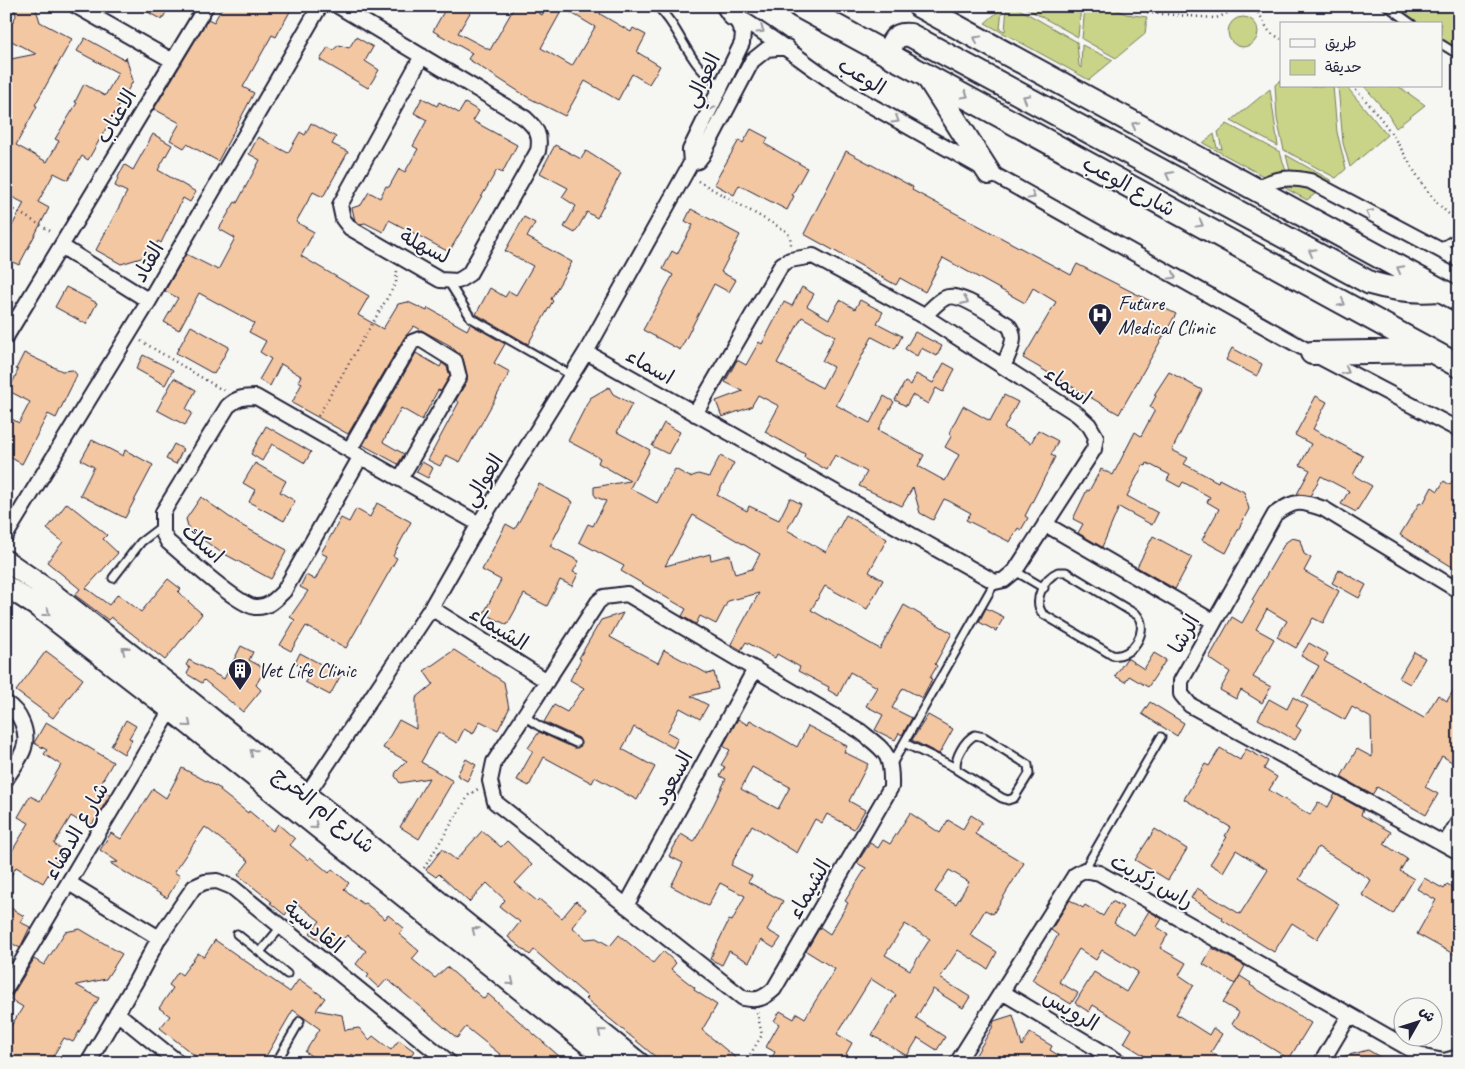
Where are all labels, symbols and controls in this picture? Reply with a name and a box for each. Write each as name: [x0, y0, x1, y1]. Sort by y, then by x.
legend: [1280, 22, 1442, 88]
one-way arrow: [756, 23, 765, 33]
text: طريق: [1325, 34, 1357, 53]
one-way arrow: [974, 35, 983, 45]
street label: العوالي: [678, 49, 732, 114]
street label: الوعب: [833, 51, 891, 102]
text: حديقة: [1325, 58, 1362, 77]
street label: الاعناب: [90, 84, 142, 148]
one-way arrow: [960, 89, 969, 99]
one-way arrow: [1022, 94, 1031, 104]
one-way arrow: [707, 102, 717, 111]
one-way arrow: [891, 113, 900, 123]
one-way arrow: [1132, 121, 1141, 131]
street label: شارع الوعب: [1077, 150, 1180, 224]
one-way arrow: [1165, 171, 1174, 181]
one-way arrow: [1026, 190, 1035, 200]
one-way arrow: [1365, 209, 1374, 219]
one-way arrow: [1194, 218, 1203, 228]
street label: لسهلة: [396, 222, 454, 270]
street label: القتاد: [126, 237, 170, 287]
one-way arrow: [1308, 248, 1317, 258]
one-way arrow: [1397, 265, 1406, 275]
one-way arrow: [1168, 269, 1177, 279]
place label: Future Medical Clinic: [1118, 290, 1217, 340]
one-way arrow: [960, 294, 969, 305]
one-way arrow: [1337, 296, 1346, 306]
hospital icon: Future Medical Clinic: [1087, 302, 1113, 336]
street label: اسماء: [621, 342, 679, 390]
street label: اسماء: [1039, 360, 1097, 410]
one-way arrow: [1341, 365, 1350, 375]
street label: العوالي: [457, 449, 514, 514]
street label: اسكك: [177, 517, 229, 569]
street label: الشيماء: [465, 600, 533, 656]
one-way arrow: [41, 608, 50, 616]
street label: الرشا: [1163, 610, 1205, 658]
one-way arrow: [122, 648, 131, 656]
building icon: Vet Life Clinic: [227, 657, 253, 691]
place label: Vet Life Clinic: [258, 657, 357, 683]
one-way arrow: [183, 719, 192, 728]
street label: السعود: [647, 746, 700, 811]
one-way arrow: [249, 748, 258, 757]
street label: شارع ام الخرج: [266, 761, 380, 861]
street label: شارع الدهناء: [38, 778, 116, 885]
one-way arrow: [309, 821, 318, 829]
street label: راس زكريت: [1106, 848, 1198, 914]
street label: الشيماء: [782, 855, 836, 923]
street label: القادسية: [279, 895, 349, 959]
one-way arrow: [471, 927, 480, 936]
one-way arrow: [505, 976, 514, 985]
street label: الرويس: [1038, 983, 1104, 1037]
north arrow: [1392, 996, 1442, 1046]
text: ش: [1416, 1003, 1439, 1025]
one-way arrow: [598, 1030, 607, 1038]

